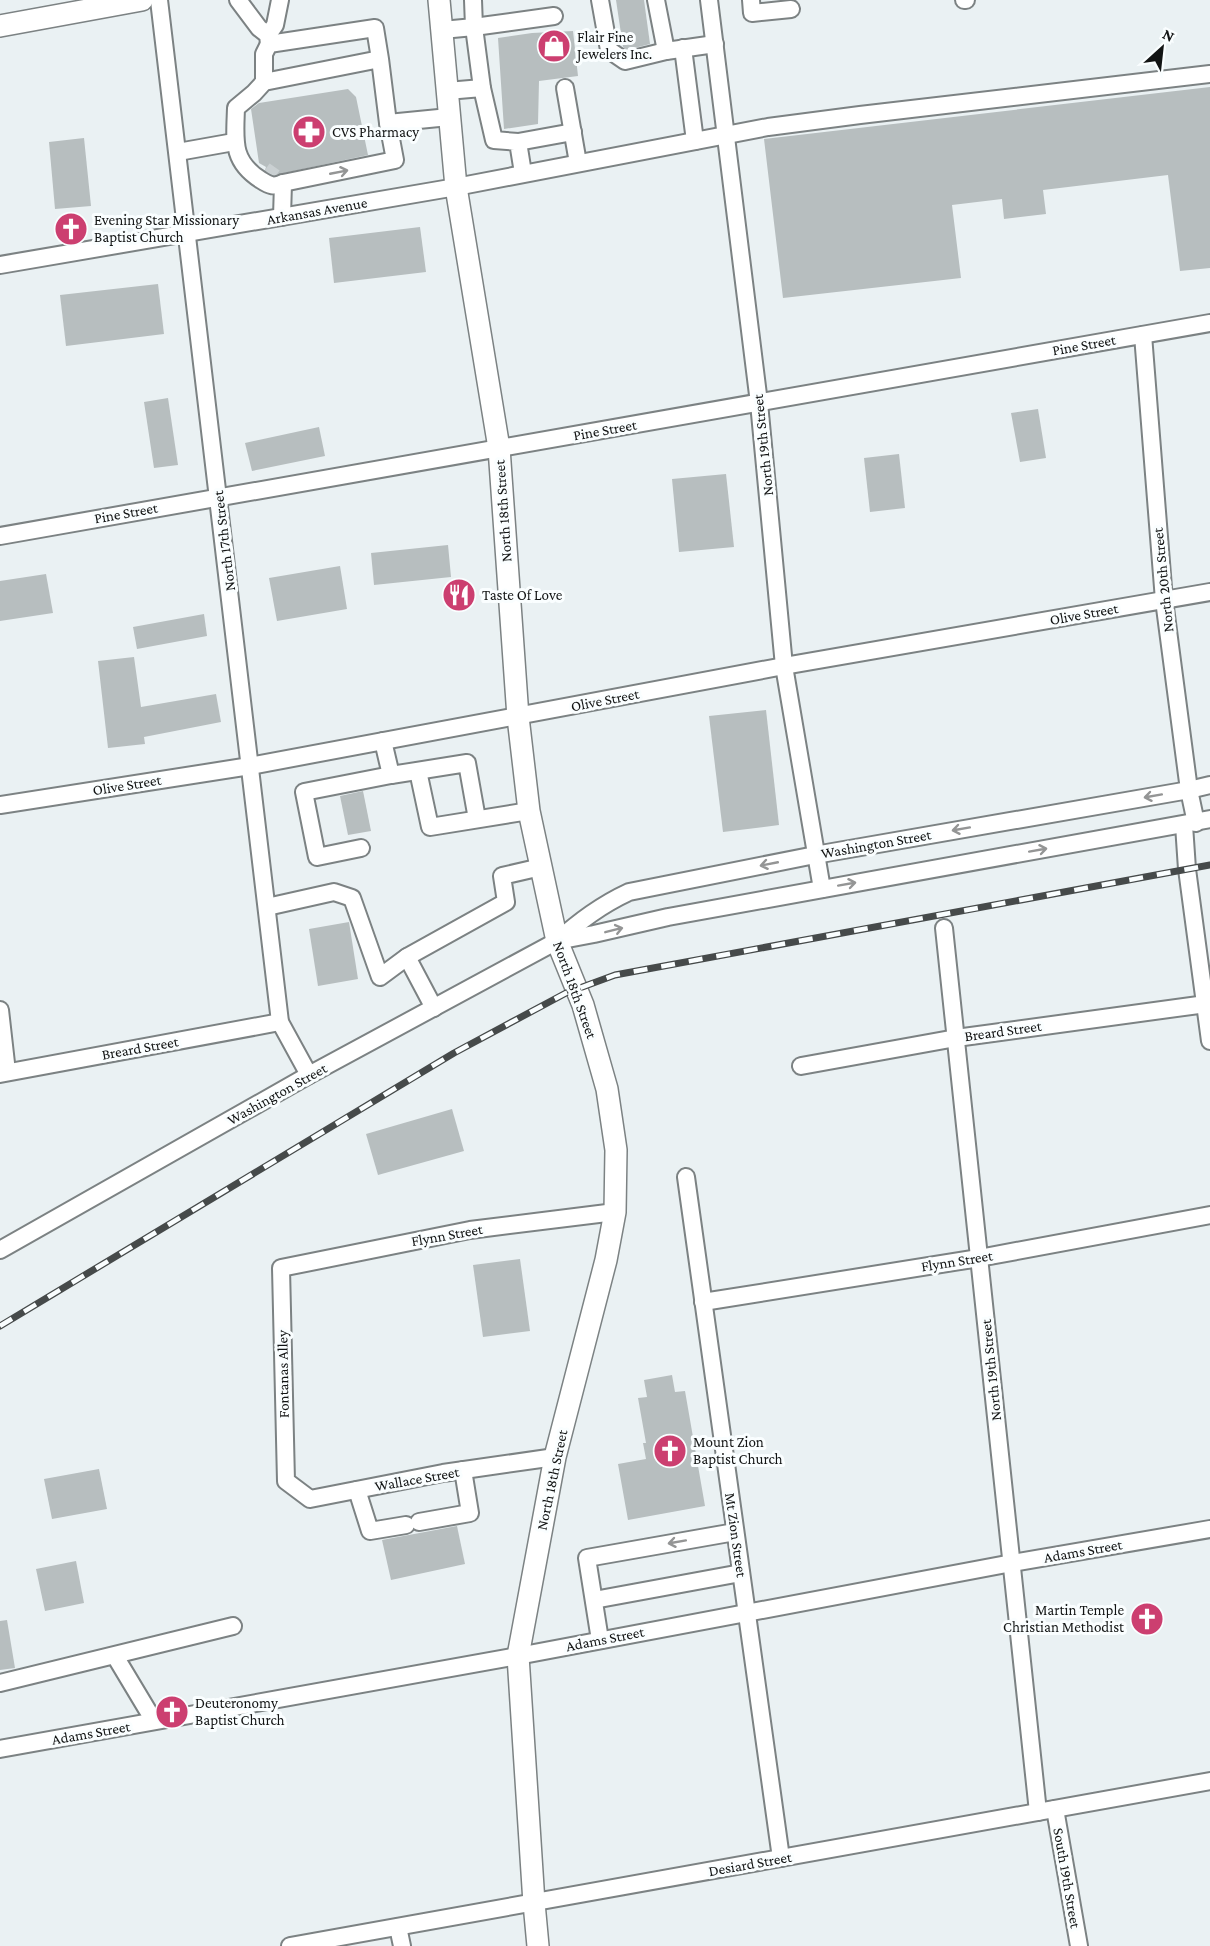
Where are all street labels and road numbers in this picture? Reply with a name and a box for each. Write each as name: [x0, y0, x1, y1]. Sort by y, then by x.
street label: Arkansas Avenue: [266, 194, 369, 228]
street label: Pine Street: [1051, 331, 1118, 358]
street label: North 19th Street: [750, 392, 776, 497]
street label: Pine Street: [572, 416, 639, 443]
street label: North 18th Street: [491, 458, 515, 563]
street label: North 17th Street: [210, 489, 238, 592]
street label: Pine Street: [93, 499, 160, 526]
street label: North 20th Street: [1149, 526, 1176, 633]
street label: Olive Street: [1049, 600, 1120, 628]
street label: Olive Street: [569, 685, 642, 714]
street label: Olive Street: [92, 772, 163, 798]
street label: Washington Street: [820, 826, 933, 863]
street label: North 18th Street: [550, 939, 600, 1042]
street label: Breard Street: [963, 1018, 1044, 1044]
street label: Breard Street: [100, 1033, 181, 1063]
street label: Washington Street: [224, 1059, 331, 1129]
street label: Flynn Street: [410, 1221, 485, 1250]
street label: Flynn Street: [920, 1247, 995, 1276]
street label: North 19th Street: [978, 1317, 1004, 1422]
street label: Fontanas Alley: [274, 1330, 293, 1418]
street label: North 18th Street: [534, 1427, 571, 1532]
street label: Wallace Street: [373, 1464, 462, 1494]
street label: Mt Zion Street: [722, 1492, 750, 1579]
street label: Adams Street: [1043, 1536, 1124, 1566]
street label: Adams Street: [565, 1623, 646, 1654]
street label: Adams Street: [51, 1718, 132, 1748]
street label: South 19th Street: [1050, 1826, 1084, 1931]
street label: Desiard Street: [707, 1849, 794, 1879]

